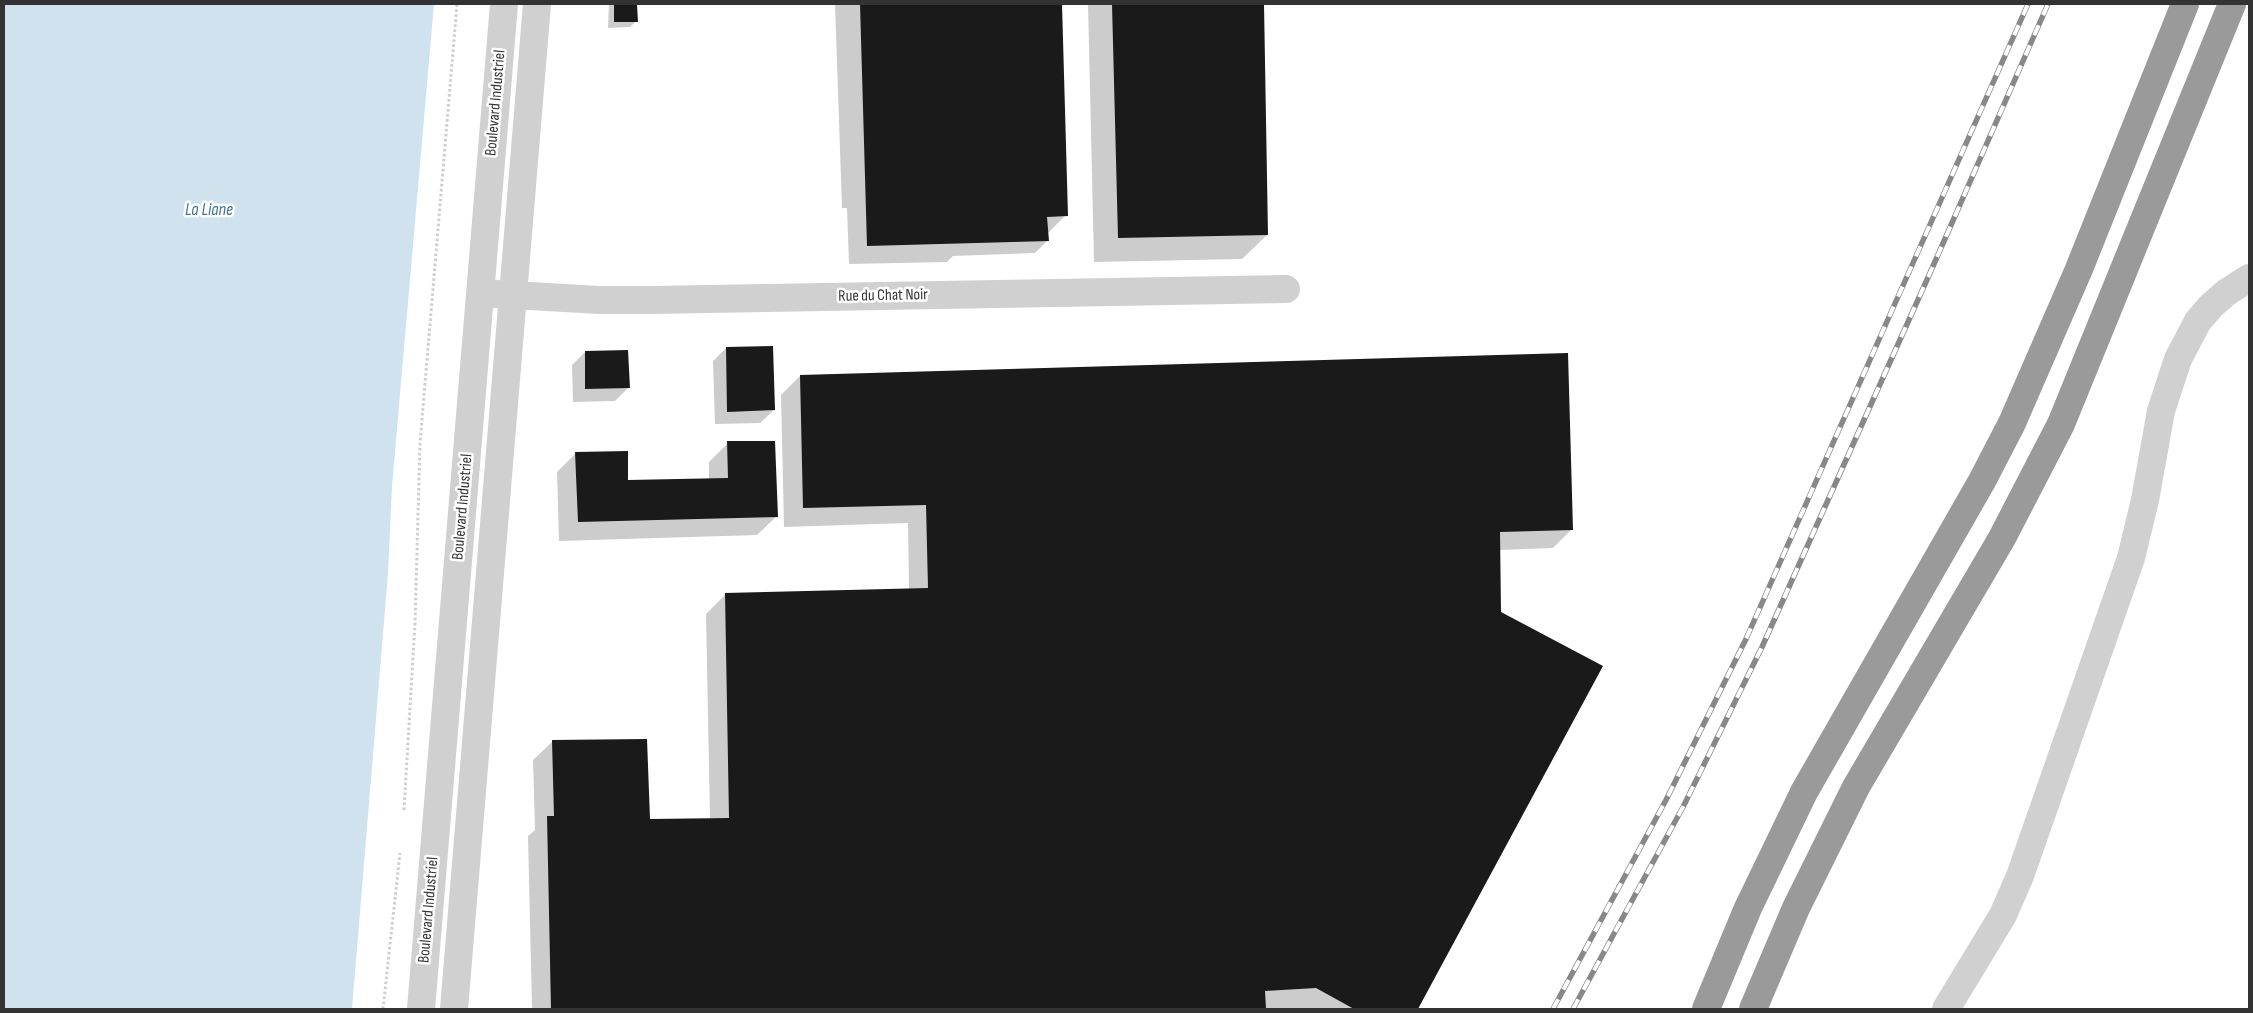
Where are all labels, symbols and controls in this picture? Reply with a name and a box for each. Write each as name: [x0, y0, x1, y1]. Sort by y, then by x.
street label: Boulevard Industriel: [482, 49, 510, 157]
water label: La Liane: [185, 199, 233, 221]
street label: Rue du Chat Noir: [838, 286, 928, 306]
street label: Boulevard Industriel: [449, 453, 477, 561]
street label: Boulevard Industriel: [415, 856, 443, 964]

